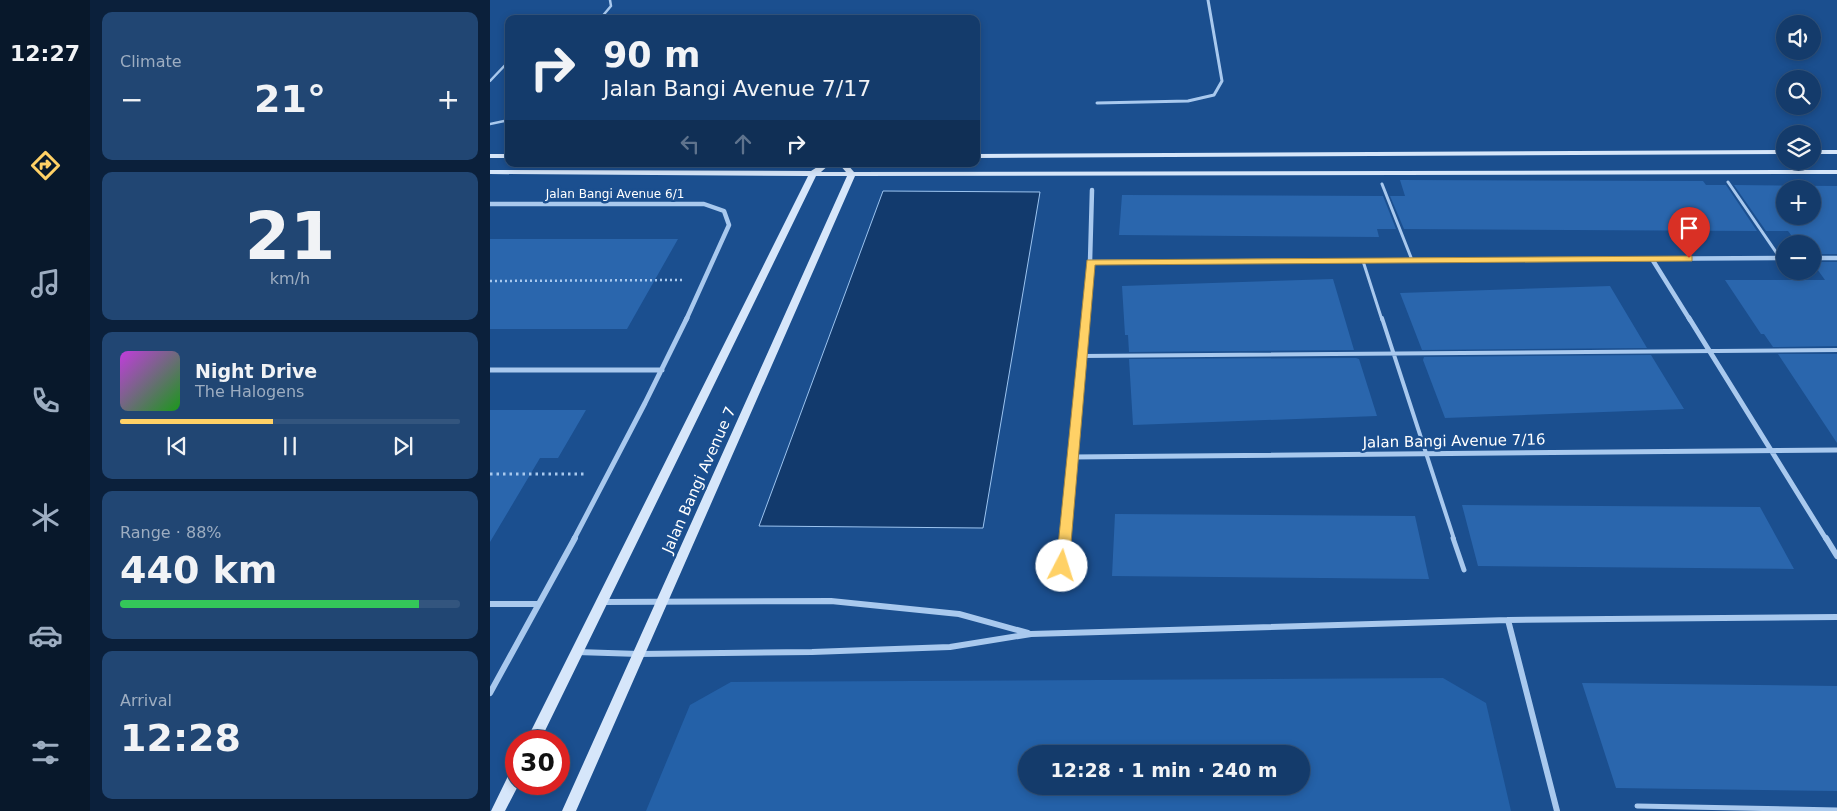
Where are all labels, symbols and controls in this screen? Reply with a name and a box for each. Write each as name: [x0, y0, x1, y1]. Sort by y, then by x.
map controls: [1776, 15, 1821, 280]
button: sound: [1776, 15, 1821, 60]
icon: right: [520, 35, 585, 100]
text: 90 m: [603, 35, 700, 75]
text: 12:27: [10, 41, 80, 66]
text: Climate: [120, 52, 182, 71]
button: search: [1776, 70, 1821, 115]
text: Jalan Bangi Avenue 7/17: [603, 76, 871, 101]
text: 21°: [254, 77, 326, 121]
text: −: [120, 83, 143, 116]
text: +: [437, 83, 460, 116]
button: layers: [1776, 125, 1821, 170]
icon: left: [676, 130, 704, 158]
icon: ahead: [729, 130, 757, 158]
icon: right: [782, 130, 810, 158]
icon: directions: [28, 148, 63, 183]
button: +: [1776, 180, 1821, 225]
street label: Jalan Bangi Avenue 6/1: [545, 187, 684, 201]
text: 21: [245, 199, 335, 274]
pin: [1668, 207, 1710, 258]
icon: arrive: [1675, 214, 1703, 242]
button: −: [1776, 235, 1821, 280]
icon: music: [28, 266, 63, 301]
text: km/h: [270, 269, 310, 288]
text: Night Drive: [195, 360, 317, 382]
text: The Halogens: [195, 382, 304, 401]
icon: phone: [28, 383, 63, 418]
street label: Jalan Bangi Avenue 7: [658, 404, 740, 557]
street label: Jalan Bangi Avenue 7/16: [1361, 430, 1546, 452]
icon: previous: [163, 432, 191, 460]
icon: pause: [276, 432, 304, 460]
icon: next: [389, 432, 417, 460]
icon: climate: [28, 500, 63, 535]
text: Range · 88%: [120, 523, 222, 542]
position arrow: [1035, 539, 1087, 591]
text: 440 km: [120, 548, 277, 592]
icon: car: [28, 618, 63, 653]
text: Arrival: [120, 691, 172, 710]
text: 12:28: [120, 716, 241, 760]
speed limit sign: 30: [505, 730, 570, 795]
icon: filters: [28, 735, 63, 770]
text: 12:28 · 1 min · 240 m: [1050, 759, 1278, 781]

